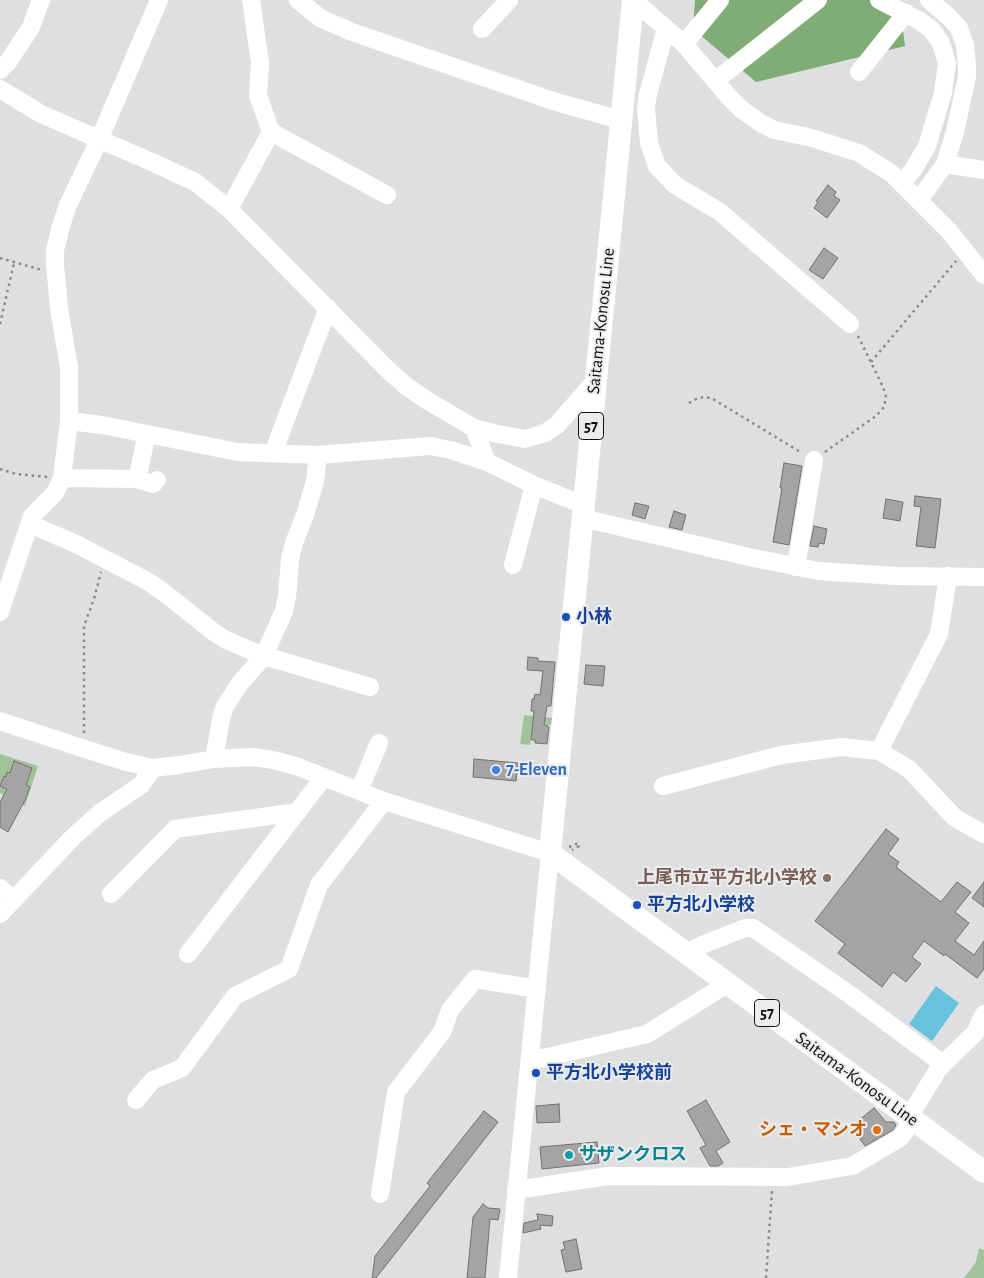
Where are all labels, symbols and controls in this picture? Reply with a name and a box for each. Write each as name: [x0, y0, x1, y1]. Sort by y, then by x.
street label: Saitama-Konosu Line: [583, 247, 619, 395]
road number: 57: [578, 412, 604, 440]
place label: 小林: [576, 606, 612, 628]
marker: 小林: [560, 611, 572, 623]
place label: 7-Eleven: [506, 759, 567, 781]
marker: 7-Eleven: [490, 764, 502, 776]
place label: 上尾市立平方北小学校: [637, 867, 817, 889]
marker: 上尾市立平方北小学校: [821, 872, 833, 884]
place label: 平方北小学校: [647, 894, 755, 916]
marker: 平方北小学校: [631, 899, 643, 911]
road number: 57: [754, 1000, 780, 1026]
street label: Saitama-Konosu Line: [791, 1027, 923, 1131]
place label: 平方北小学校前: [546, 1062, 672, 1084]
marker: 平方北小学校前: [530, 1067, 542, 1079]
place label: シェ・マシオ: [759, 1119, 867, 1141]
marker: シェ・マシオ: [871, 1124, 883, 1136]
place label: サザンクロス: [579, 1144, 687, 1166]
marker: サザンクロス: [563, 1149, 575, 1161]

